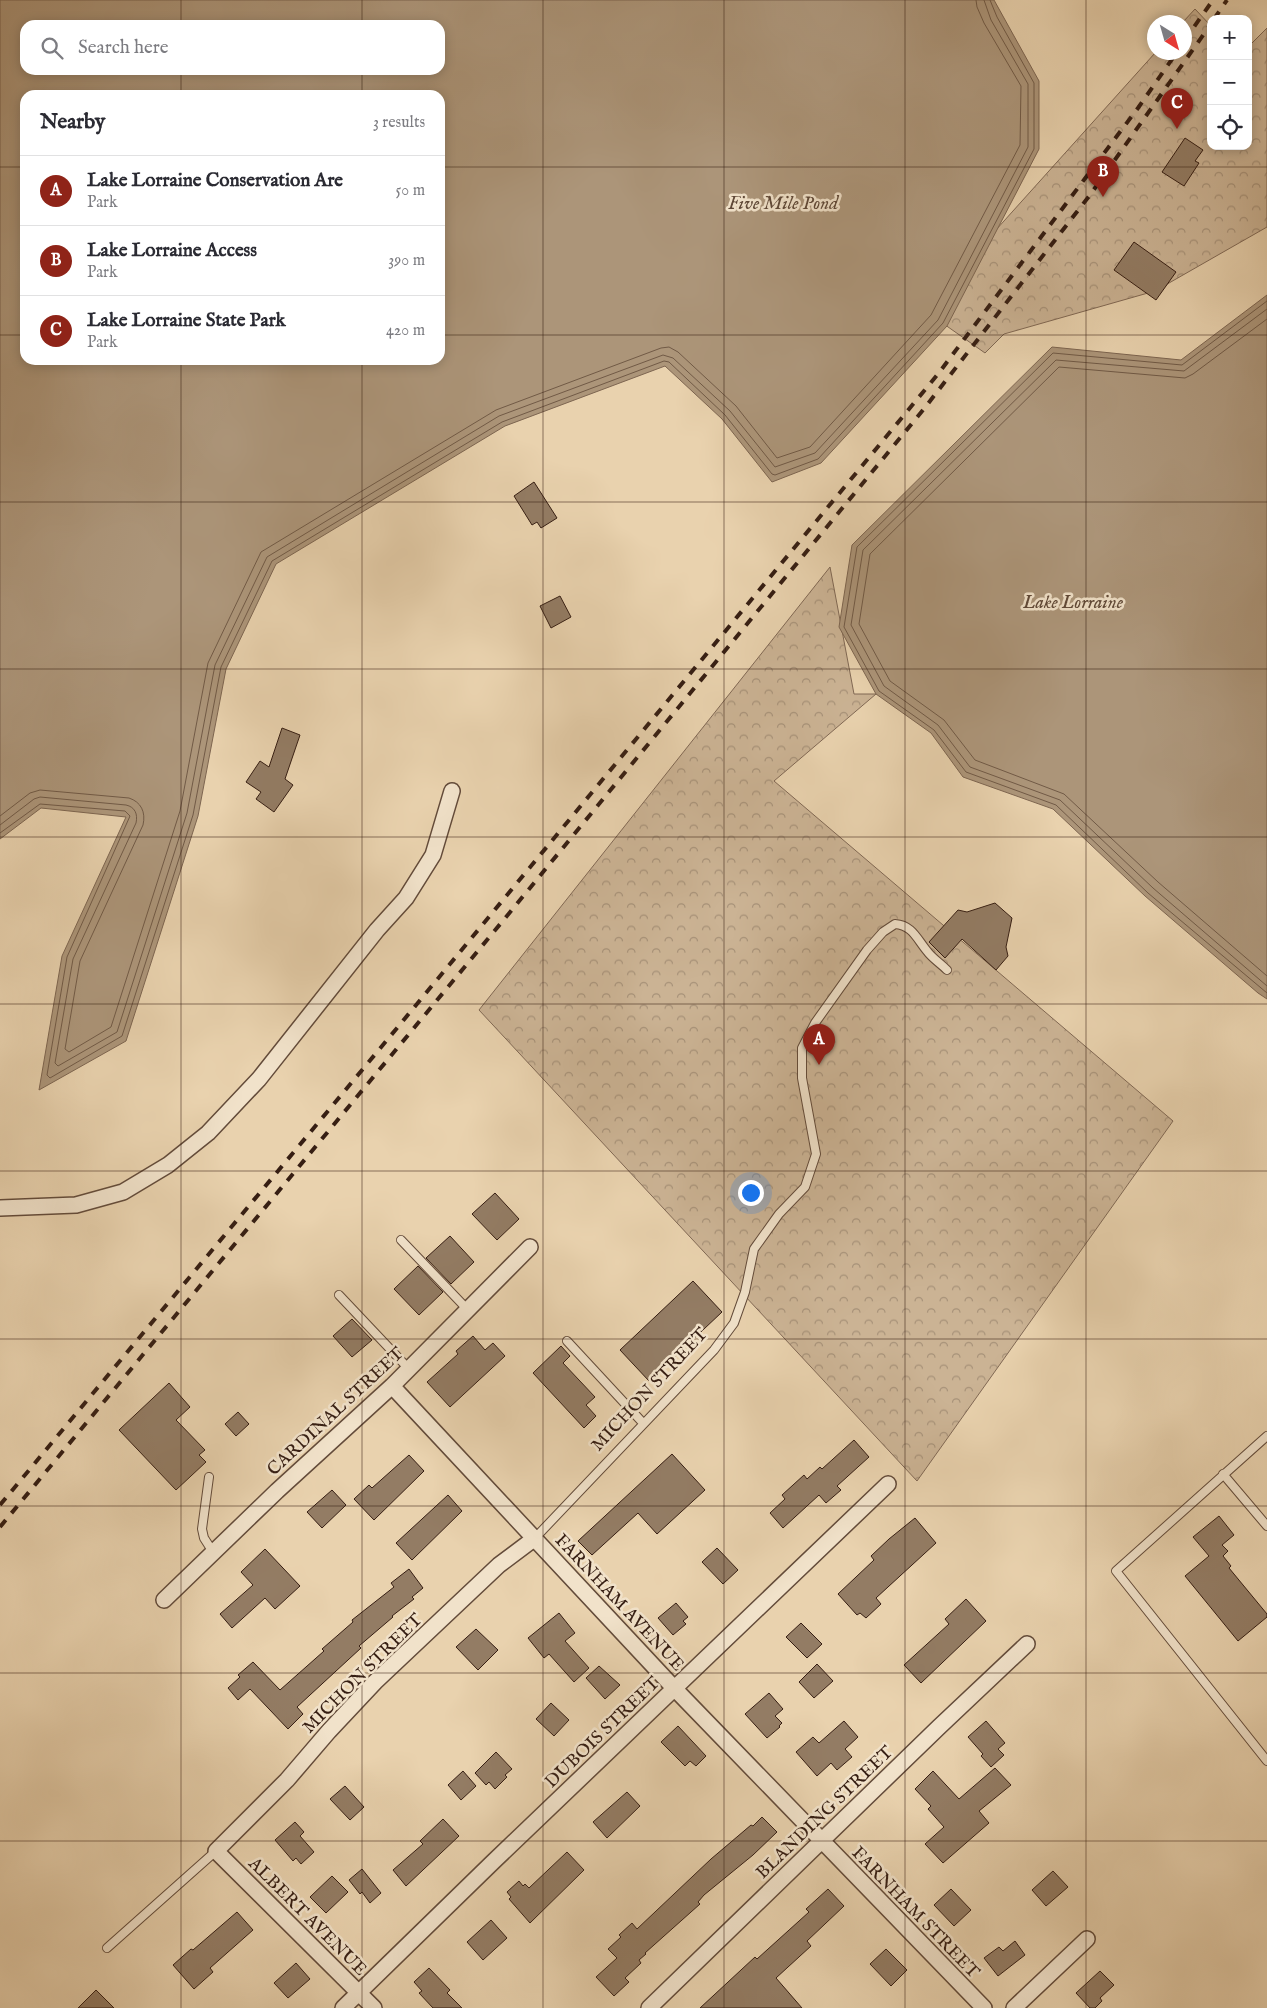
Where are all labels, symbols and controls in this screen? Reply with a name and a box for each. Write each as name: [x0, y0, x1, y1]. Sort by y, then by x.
north arrow: [1147, 15, 1192, 60]
map controls: [1207, 15, 1252, 150]
button: +: [1207, 15, 1252, 60]
search box: [20, 20, 445, 75]
icon: search: [38, 34, 66, 62]
text: Search here: [78, 36, 169, 60]
button: −: [1207, 60, 1252, 105]
pin: C: [1161, 88, 1193, 129]
button: locate: [1207, 105, 1252, 150]
text: Nearby: [40, 109, 105, 136]
text: 3 results: [373, 113, 425, 133]
pin: B: [1087, 156, 1119, 197]
text: Lake Lorraine Conservation Are: [87, 169, 343, 193]
text: A: [51, 181, 61, 201]
text: 50 m: [396, 181, 425, 201]
water label: Five Mile Pond: [728, 192, 839, 216]
text: Park: [87, 193, 117, 213]
text: Lake Lorraine Access: [87, 239, 257, 263]
text: B: [51, 251, 61, 271]
text: 390 m: [388, 251, 425, 271]
text: Park: [87, 263, 117, 283]
text: Lake Lorraine State Park: [87, 309, 286, 333]
text: C: [50, 321, 62, 341]
text: 420 m: [386, 321, 425, 341]
text: Park: [87, 333, 117, 353]
water label: Lake Lorraine: [1022, 591, 1124, 615]
pin: A: [803, 1024, 835, 1065]
your location: [738, 1180, 764, 1206]
street label: MICHON STREET: [587, 1323, 713, 1457]
street label: CARDINAL STREET: [263, 1343, 409, 1481]
street label: FARNHAM AVENUE: [549, 1529, 689, 1677]
street label: MICHON STREET: [298, 1609, 428, 1739]
street label: DUBOIS STREET: [541, 1672, 665, 1794]
street label: BLANDING STREET: [752, 1742, 898, 1885]
street label: FARNHAM STREET: [846, 1842, 984, 1984]
street label: ALBERT AVENUE: [242, 1852, 371, 1981]

